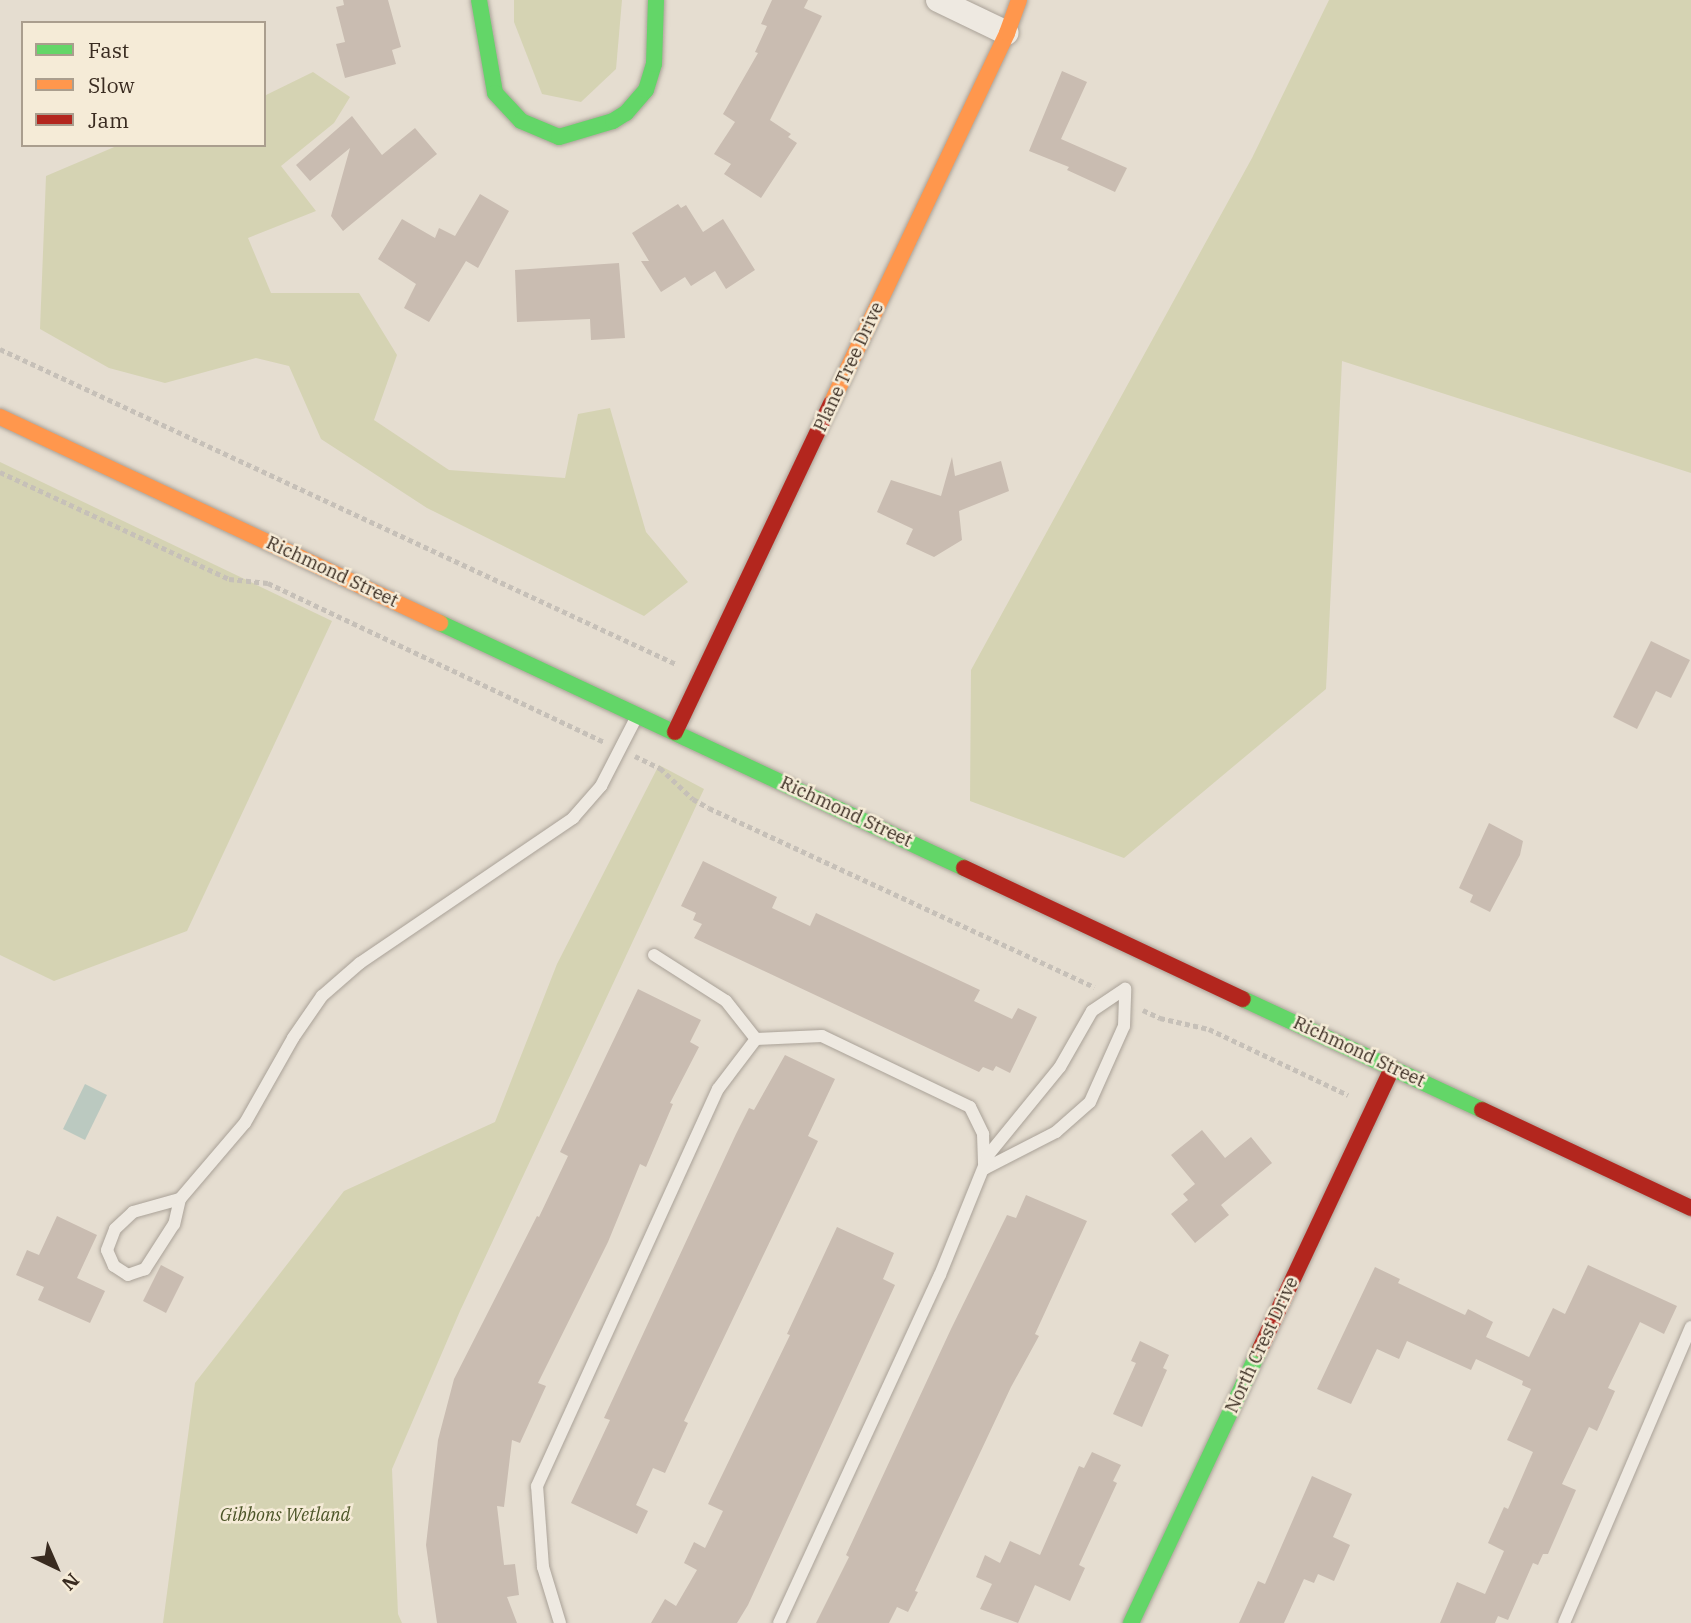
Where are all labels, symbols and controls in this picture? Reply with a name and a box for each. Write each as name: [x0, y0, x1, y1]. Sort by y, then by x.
legend: [21, 21, 266, 147]
text: Fast: [88, 36, 129, 64]
text: Slow: [88, 71, 135, 99]
text: Jam: [88, 106, 129, 134]
street label: Plane Tree Drive: [810, 299, 888, 435]
street label: Richmond Street: [263, 532, 401, 612]
street label: Richmond Street: [777, 772, 915, 852]
street label: Richmond Street: [1290, 1012, 1428, 1092]
street label: North Crest Drive: [1221, 1274, 1303, 1416]
park label: Gibbons Wetland: [220, 1504, 350, 1526]
north arrow: [21, 1532, 91, 1602]
text: N: [57, 1568, 84, 1596]

